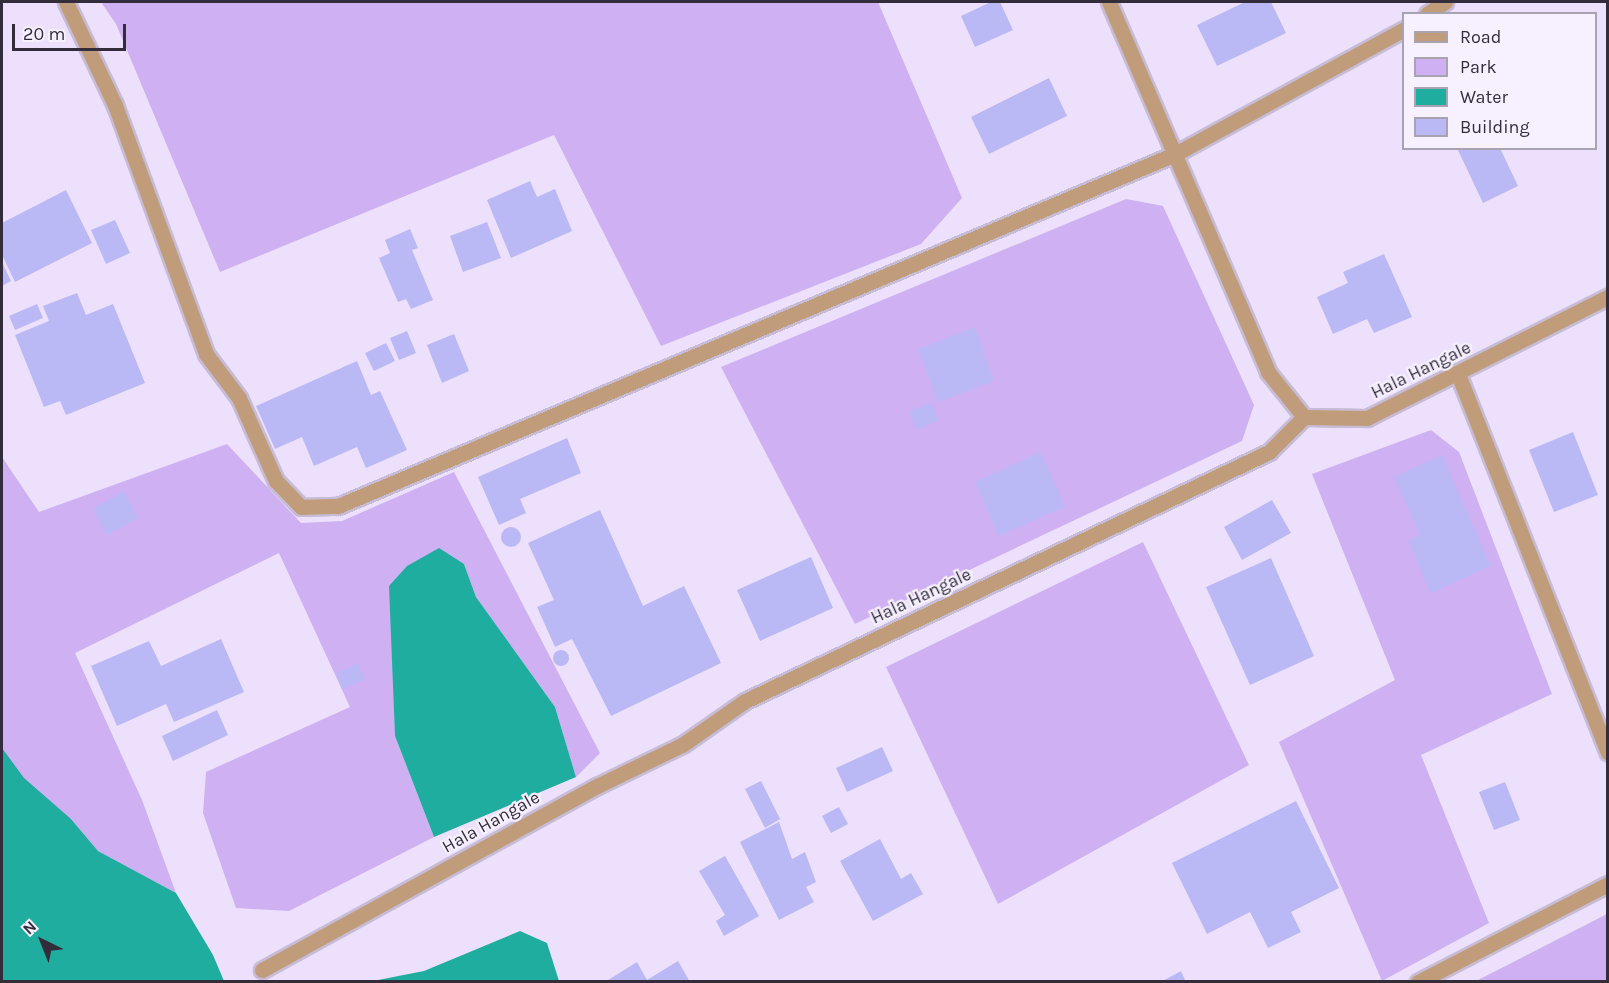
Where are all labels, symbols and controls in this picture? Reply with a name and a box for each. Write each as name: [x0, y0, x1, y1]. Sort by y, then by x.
scale bar: [15, 12, 129, 50]
legend: [1402, 12, 1597, 150]
text: 20 m: [23, 23, 65, 45]
text: Road: [1460, 26, 1501, 48]
text: Park: [1460, 56, 1497, 78]
text: Water: [1460, 86, 1508, 108]
text: Building: [1460, 116, 1530, 138]
street label: Hala Hangale: [1368, 337, 1474, 403]
street label: Hala Hangale: [867, 563, 975, 629]
street label: Hala Hangale: [438, 786, 544, 858]
north arrow: [12, 911, 72, 971]
text: N: [19, 917, 40, 938]

